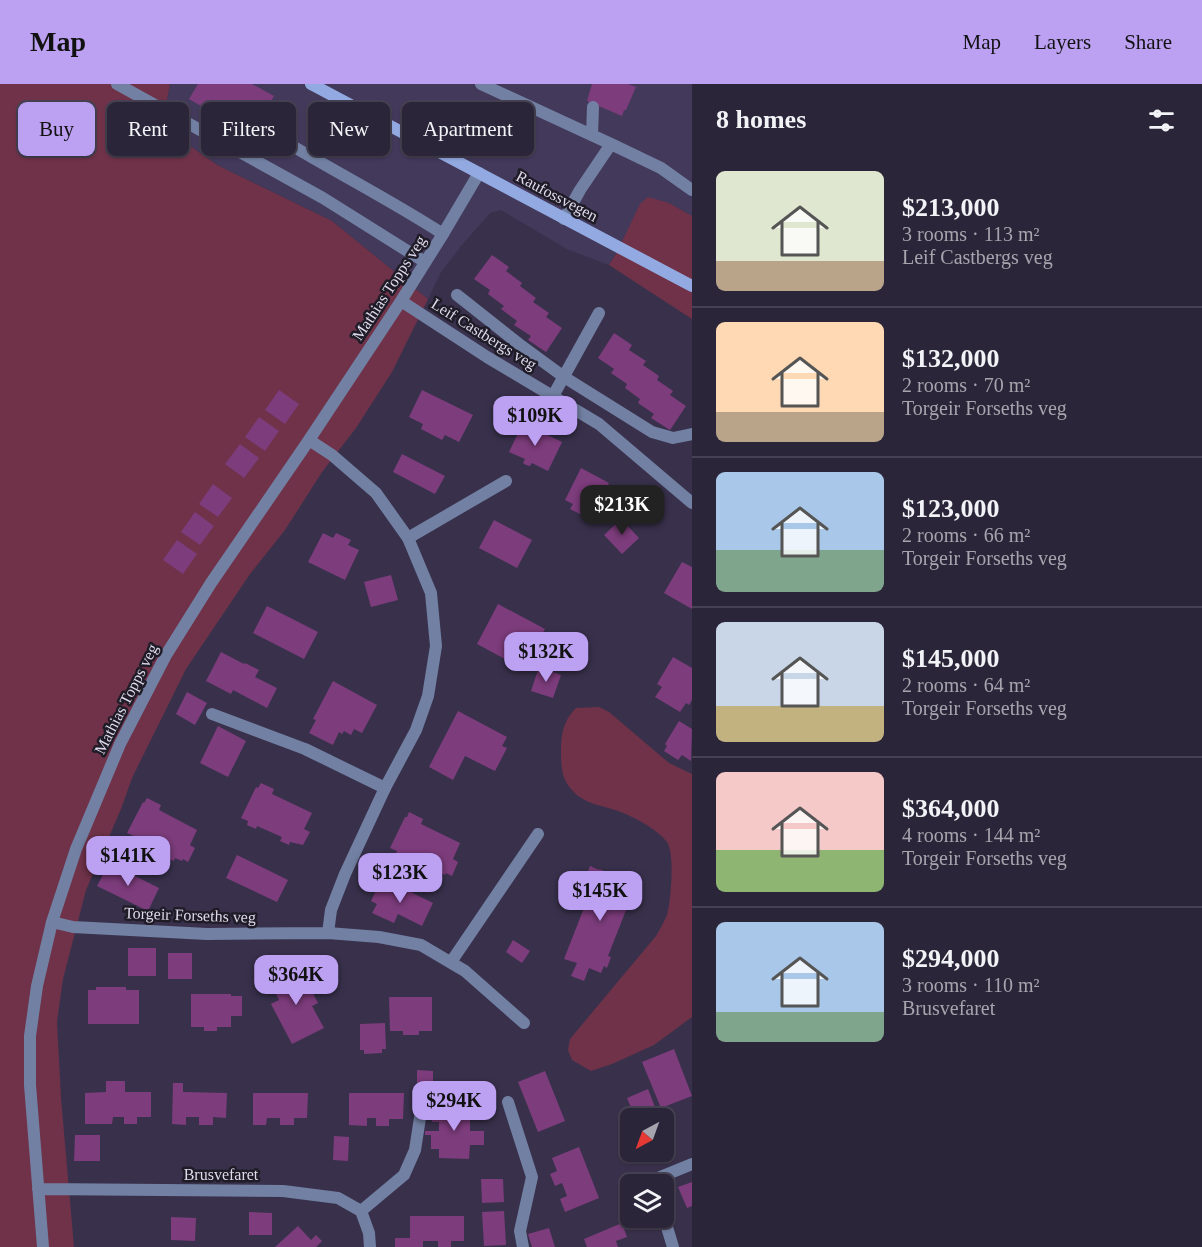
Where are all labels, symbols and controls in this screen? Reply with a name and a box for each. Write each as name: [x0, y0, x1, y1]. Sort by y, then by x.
text: Map: [30, 26, 86, 57]
text: Map: [963, 30, 1001, 54]
text: Layers: [1034, 30, 1091, 54]
text: Share: [1124, 30, 1172, 54]
chip: Buy: [18, 102, 95, 156]
chip: Rent: [107, 102, 189, 156]
chip: Filters: [201, 102, 296, 156]
chip: New: [308, 102, 390, 156]
chip: Apartment: [402, 102, 534, 156]
icon: filters: [1145, 104, 1178, 137]
text: 8 homes: [716, 105, 806, 134]
street label: Raufossvegen: [513, 167, 601, 225]
text: $213,000: [902, 193, 1000, 222]
icon: home: [764, 195, 836, 267]
text: 3 rooms · 113 m²: [902, 223, 1039, 245]
street label: Mathias Topps veg: [349, 233, 430, 344]
text: Leif Castbergs veg: [902, 246, 1053, 268]
street label: Leif Castbergs veg: [428, 295, 540, 374]
text: $132,000: [902, 344, 1000, 373]
icon: home: [764, 346, 836, 418]
text: 2 rooms · 70 m²: [902, 374, 1030, 396]
pin: $109K: [493, 396, 577, 447]
text: Torgeir Forseths veg: [902, 397, 1067, 419]
text: $109K: [507, 404, 563, 426]
pin: $213K: [580, 485, 664, 536]
text: $213K: [594, 493, 650, 515]
text: $123,000: [902, 494, 1000, 523]
icon: home: [764, 496, 836, 568]
text: 2 rooms · 66 m²: [902, 524, 1030, 546]
text: Torgeir Forseths veg: [902, 547, 1067, 569]
pin: $132K: [504, 632, 588, 683]
text: $132K: [518, 640, 574, 662]
street label: Mathias Topps veg: [91, 641, 162, 757]
text: $145,000: [902, 644, 1000, 673]
icon: home: [764, 646, 836, 718]
text: 2 rooms · 64 m²: [902, 674, 1030, 696]
text: Torgeir Forseths veg: [902, 697, 1067, 719]
text: $364,000: [902, 794, 1000, 823]
icon: home: [764, 796, 836, 868]
text: 4 rooms · 144 m²: [902, 824, 1040, 846]
pin: $141K: [86, 836, 170, 887]
text: $141K: [100, 844, 156, 866]
text: Torgeir Forseths veg: [902, 847, 1067, 869]
pin: $123K: [358, 853, 442, 904]
text: $123K: [372, 861, 428, 883]
pin: $145K: [558, 871, 642, 922]
text: $145K: [572, 879, 628, 901]
street label: Torgeir Forseths veg: [124, 904, 256, 927]
text: $294,000: [902, 944, 1000, 973]
icon: home: [764, 946, 836, 1018]
pin: $364K: [254, 955, 338, 1006]
text: $364K: [268, 963, 324, 985]
text: 3 rooms · 110 m²: [902, 974, 1039, 996]
text: Brusvefaret: [902, 997, 995, 1019]
pin: $294K: [412, 1081, 496, 1132]
text: $294K: [426, 1089, 482, 1111]
north arrow: [620, 1108, 674, 1162]
map controls: [620, 1108, 674, 1228]
street label: Brusvefaret: [184, 1166, 259, 1183]
button: layers: [620, 1174, 674, 1228]

